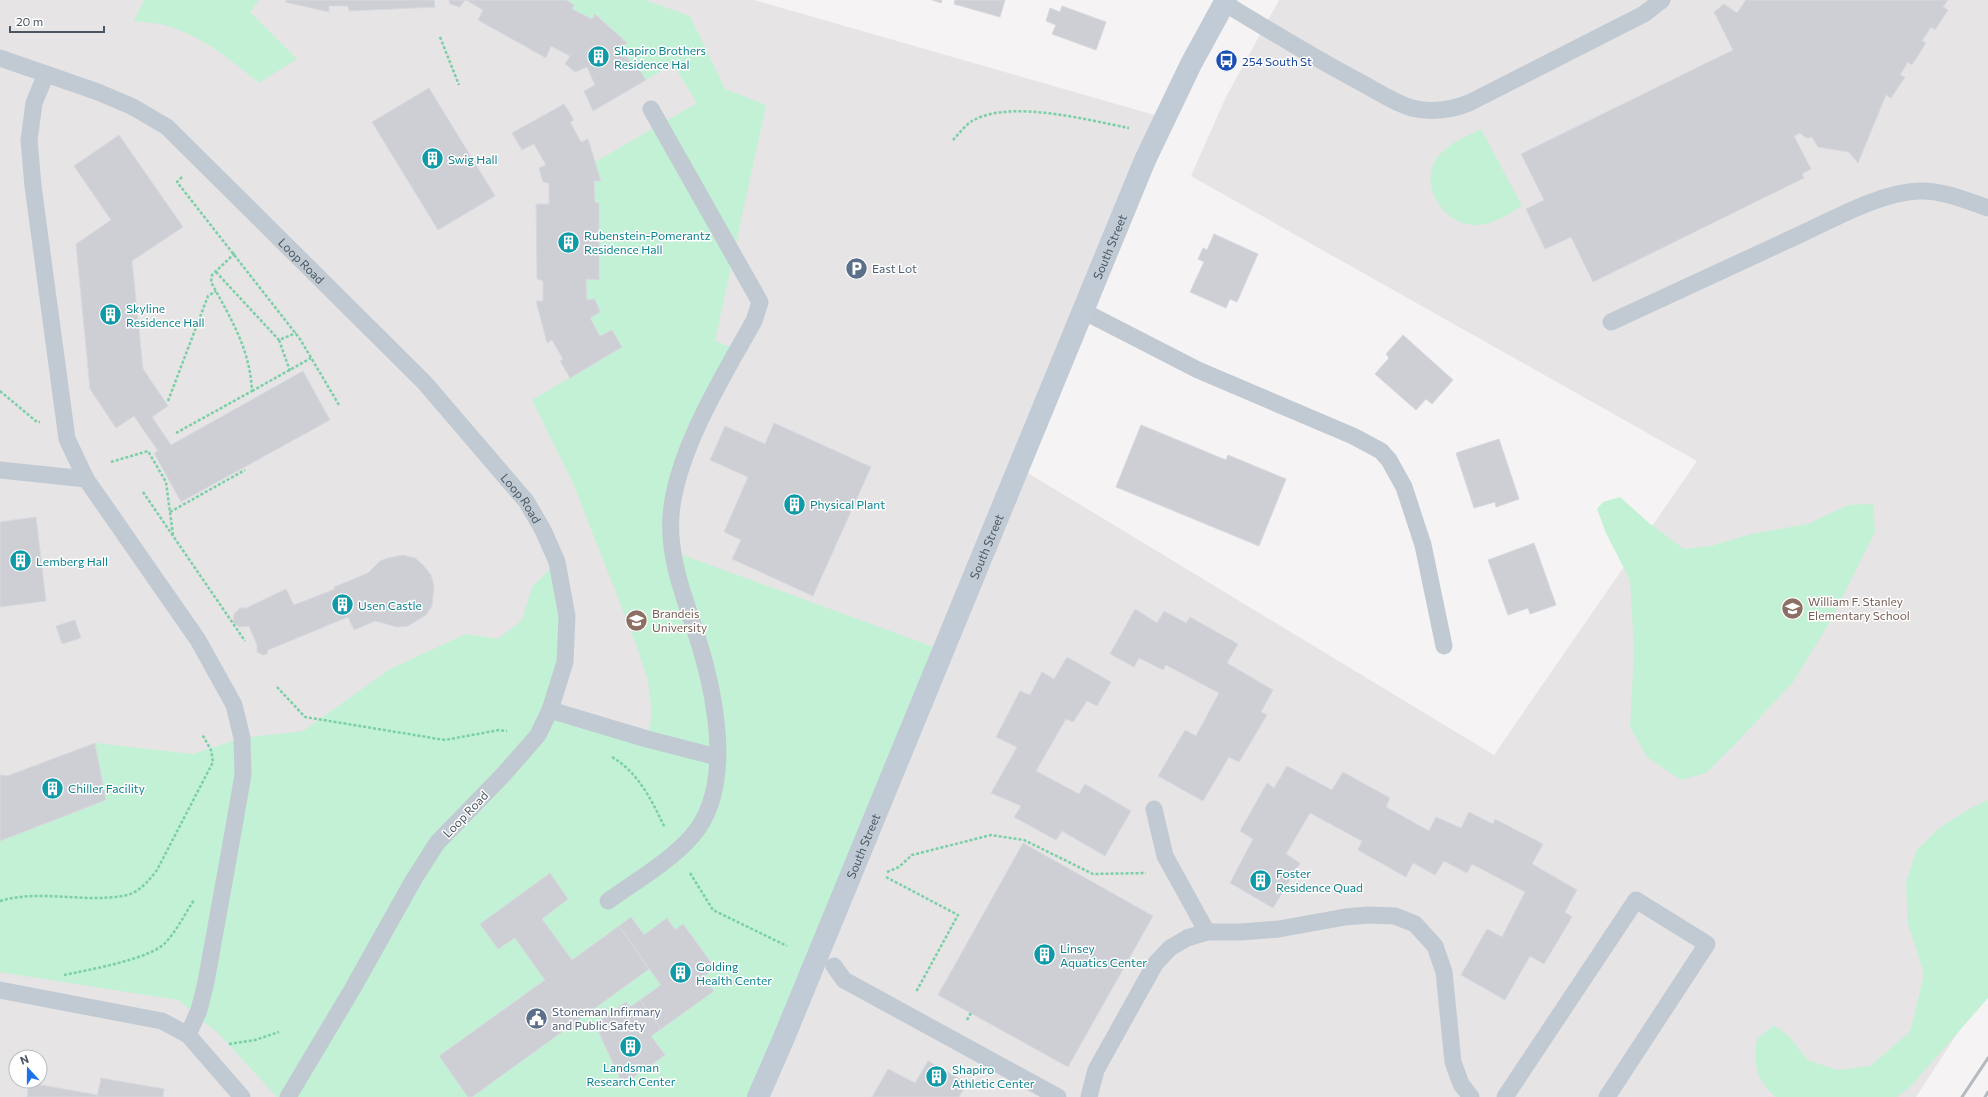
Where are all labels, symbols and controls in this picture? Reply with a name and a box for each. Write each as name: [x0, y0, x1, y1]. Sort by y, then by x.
scale bar: [10, 8, 104, 34]
text: 20 m: [16, 14, 43, 28]
place label: Shapiro Brothers Residence Hal: [614, 43, 706, 71]
building icon: Shapiro Brothers Residence Hal: [585, 44, 611, 70]
bus stop icon: 254 South St: [1213, 48, 1239, 74]
place label: 254 South St: [1242, 54, 1312, 68]
building icon: Swig Hall: [420, 146, 446, 172]
place label: Swig Hall: [448, 152, 498, 166]
street label: South Street: [1090, 212, 1129, 281]
place label: Rubenstein-Pomerantz Residence Hall: [584, 228, 711, 256]
building icon: Rubenstein-Pomerantz Residence Hall: [555, 229, 581, 255]
street label: Loop Road: [276, 235, 327, 286]
parking icon: East Lot: [843, 255, 869, 281]
place label: East Lot: [872, 261, 917, 275]
place label: Skyline Residence Hall: [126, 301, 205, 329]
building icon: Skyline Residence Hall: [97, 302, 123, 328]
street label: Loop Road: [498, 470, 544, 526]
building icon: Physical Plant: [782, 491, 808, 517]
place label: Physical Plant: [810, 497, 885, 511]
street label: South Street: [966, 512, 1006, 581]
building icon: Lemberg Hall: [8, 548, 34, 574]
place label: Lemberg Hall: [36, 554, 108, 568]
building icon: Usen Castle: [329, 592, 355, 618]
place label: William F. Stanley Elementary School: [1808, 594, 1910, 622]
school or university icon: William F. Stanley Elementary School: [1779, 595, 1805, 621]
place label: Usen Castle: [358, 598, 422, 612]
place label: Brandeis University: [652, 606, 707, 634]
school or university icon: Brandeis University: [623, 607, 649, 633]
building icon: Chiller Facility: [39, 775, 65, 801]
place label: Chiller Facility: [68, 781, 145, 795]
street label: Loop Road: [440, 788, 490, 840]
street label: South Street: [843, 811, 882, 881]
place label: Foster Residence Quad: [1276, 866, 1363, 894]
building icon: Foster Residence Quad: [1247, 867, 1273, 893]
place label: Linsey Aquatics Center: [1060, 941, 1147, 969]
building icon: Linsey Aquatics Center: [1032, 942, 1058, 968]
place label: Golding Health Center: [696, 959, 772, 987]
building icon: Golding Health Center: [668, 960, 694, 986]
place label: Stoneman Infirmary and Public Safety: [552, 1004, 661, 1032]
public building icon: Stoneman Infirmary and Public Safety: [523, 1005, 549, 1031]
building icon: Landsman Research Center: [618, 1033, 644, 1059]
north arrow: [8, 1049, 48, 1089]
text: N: [18, 1052, 30, 1067]
place label: Landsman Research Center: [586, 1060, 676, 1088]
place label: Shapiro Athletic Center: [952, 1062, 1035, 1090]
building icon: Shapiro Athletic Center: [924, 1063, 950, 1089]

